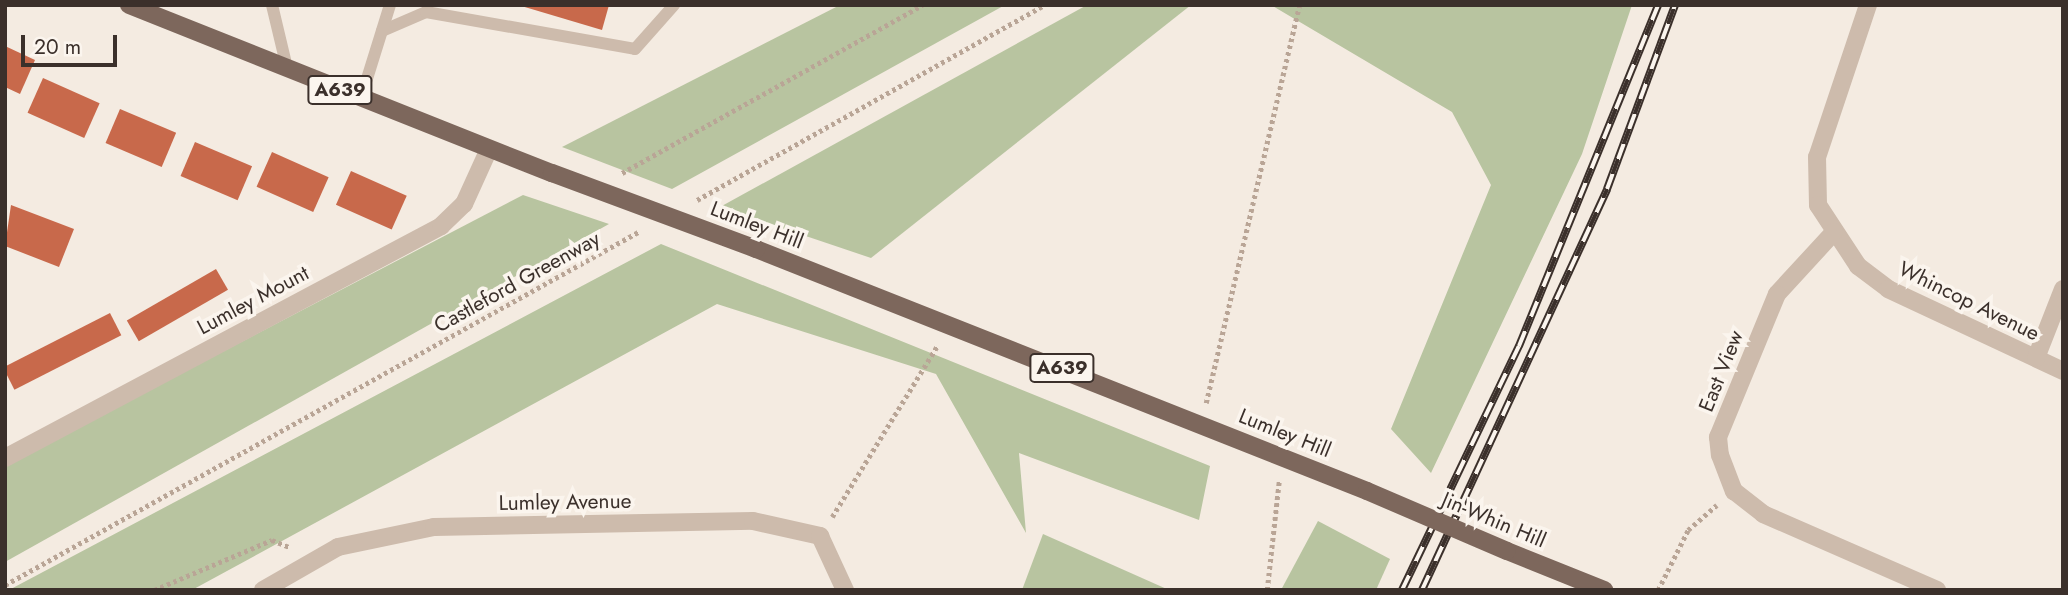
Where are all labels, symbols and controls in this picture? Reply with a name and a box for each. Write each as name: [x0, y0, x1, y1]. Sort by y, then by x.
scale bar: [24, 21, 121, 65]
text: 20 m: [34, 32, 81, 62]
road number: A639: [307, 74, 373, 106]
street label: Lumley Hill: [707, 196, 807, 254]
street label: Castleford Greenway: [430, 226, 604, 338]
street label: Whincop Avenue: [1894, 256, 2044, 346]
street label: Lumley Mount: [193, 260, 313, 340]
street label: East View: [1693, 327, 1749, 415]
road number: A639: [1029, 352, 1095, 384]
street label: Lumley Hill: [1235, 403, 1335, 463]
street label: Jin-Whin Hill: [1438, 487, 1550, 553]
street label: Lumley Avenue: [498, 488, 632, 516]

